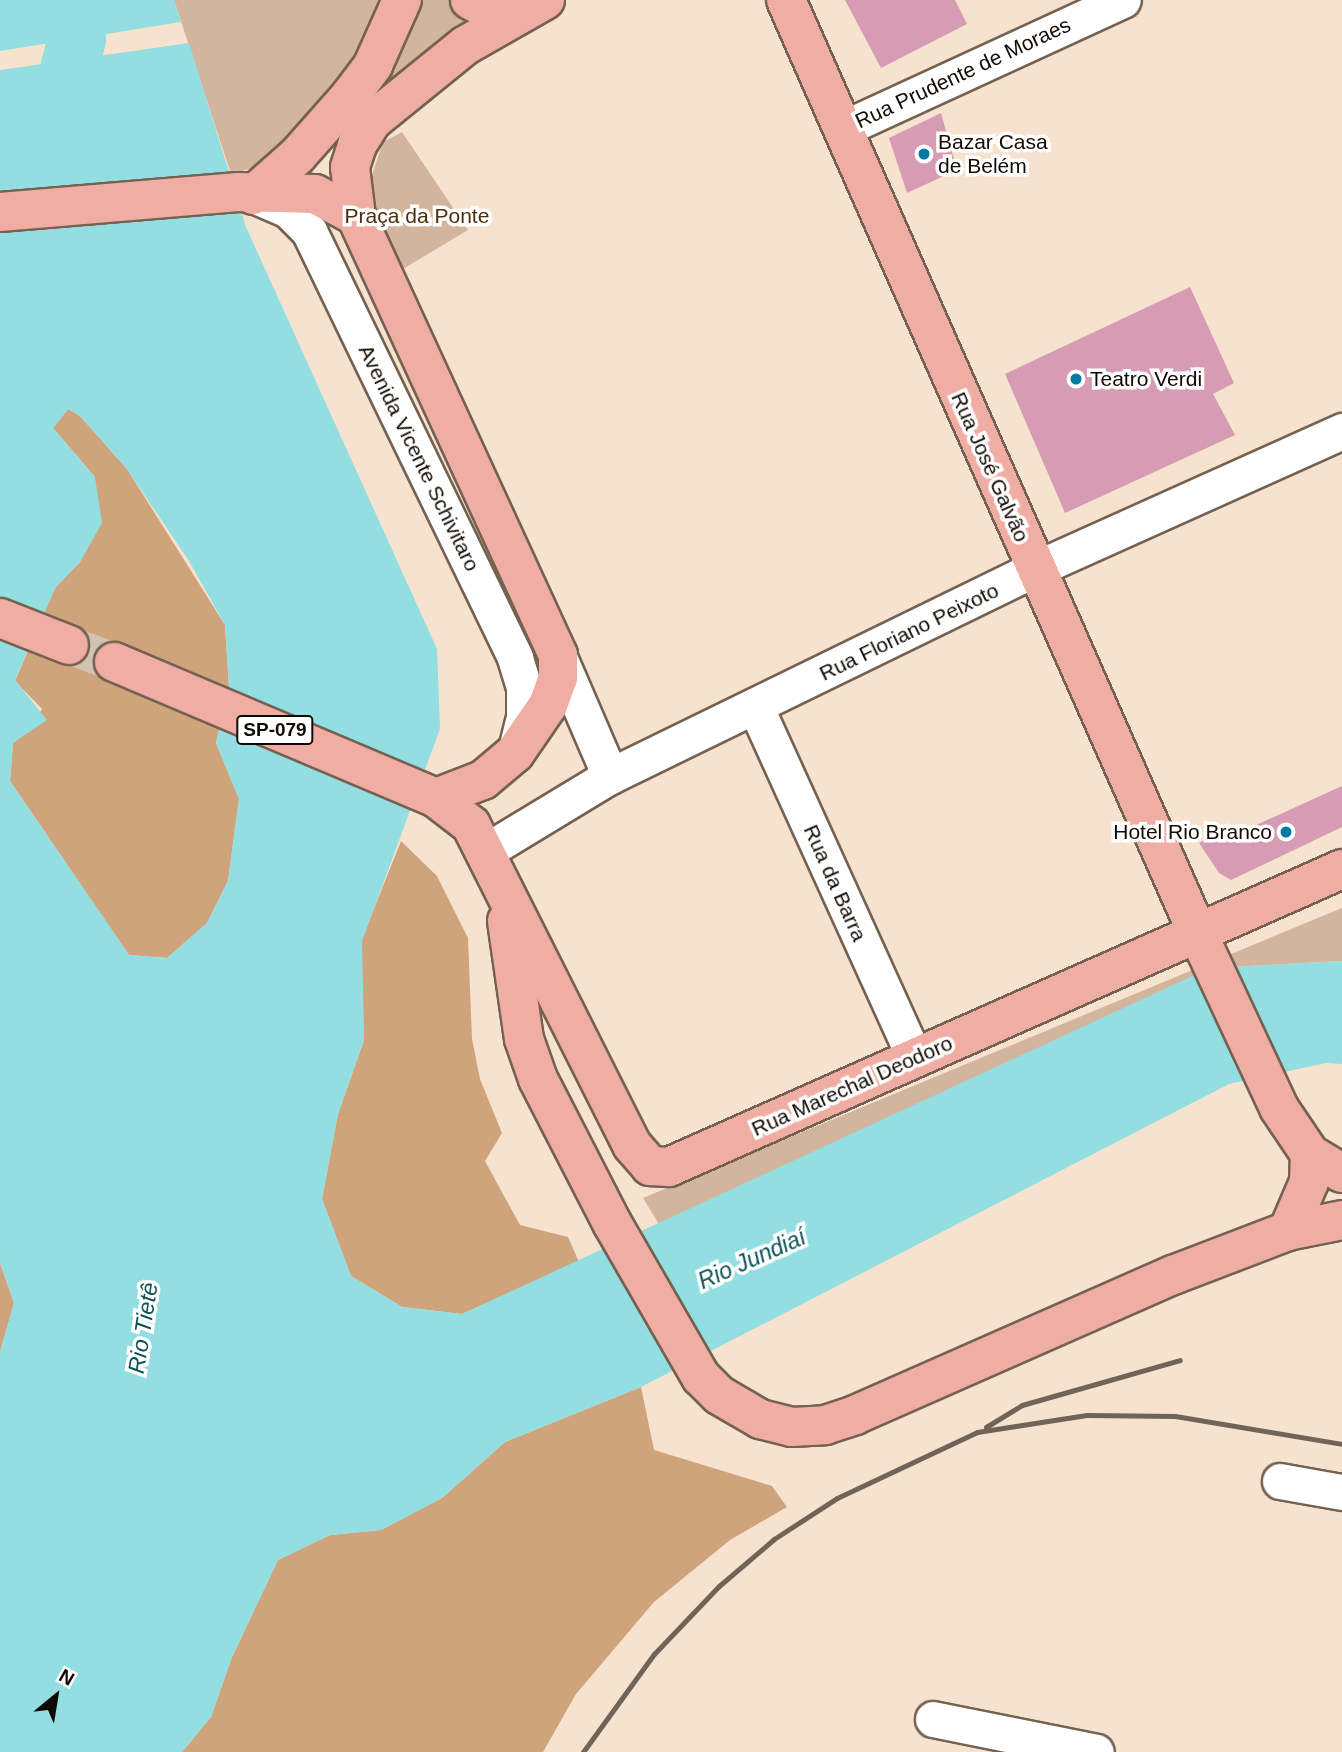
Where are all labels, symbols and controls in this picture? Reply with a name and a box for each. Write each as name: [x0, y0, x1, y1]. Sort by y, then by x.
street label: Rua Prudente de Moraes: [851, 12, 1075, 134]
place label: Bazar Casa de Belém: [938, 129, 1048, 179]
marker: Bazar Casa de Belém: [916, 146, 932, 162]
park label: Praça da Ponte: [345, 203, 489, 229]
street label: Avenida Vicente Schivitaro: [353, 341, 485, 575]
place label: Teatro Verdi: [1090, 366, 1202, 392]
marker: Teatro Verdi: [1068, 371, 1084, 387]
street label: Rua José Galvão: [946, 388, 1034, 546]
street label: Rua Floriano Peixoto: [815, 578, 1003, 686]
road number: SP-079: [235, 715, 315, 746]
place label: Hotel Rio Branco: [1113, 819, 1272, 845]
street label: Rua da Barra: [798, 821, 872, 945]
marker: Hotel Rio Branco: [1278, 824, 1294, 840]
street label: Rua Marechal Deodoro: [748, 1030, 956, 1142]
water label: Rio Jundiaí: [694, 1223, 810, 1295]
water label: Rio Tietê: [122, 1280, 164, 1376]
north arrow: [21, 1661, 91, 1731]
text: N: [56, 1665, 78, 1690]

